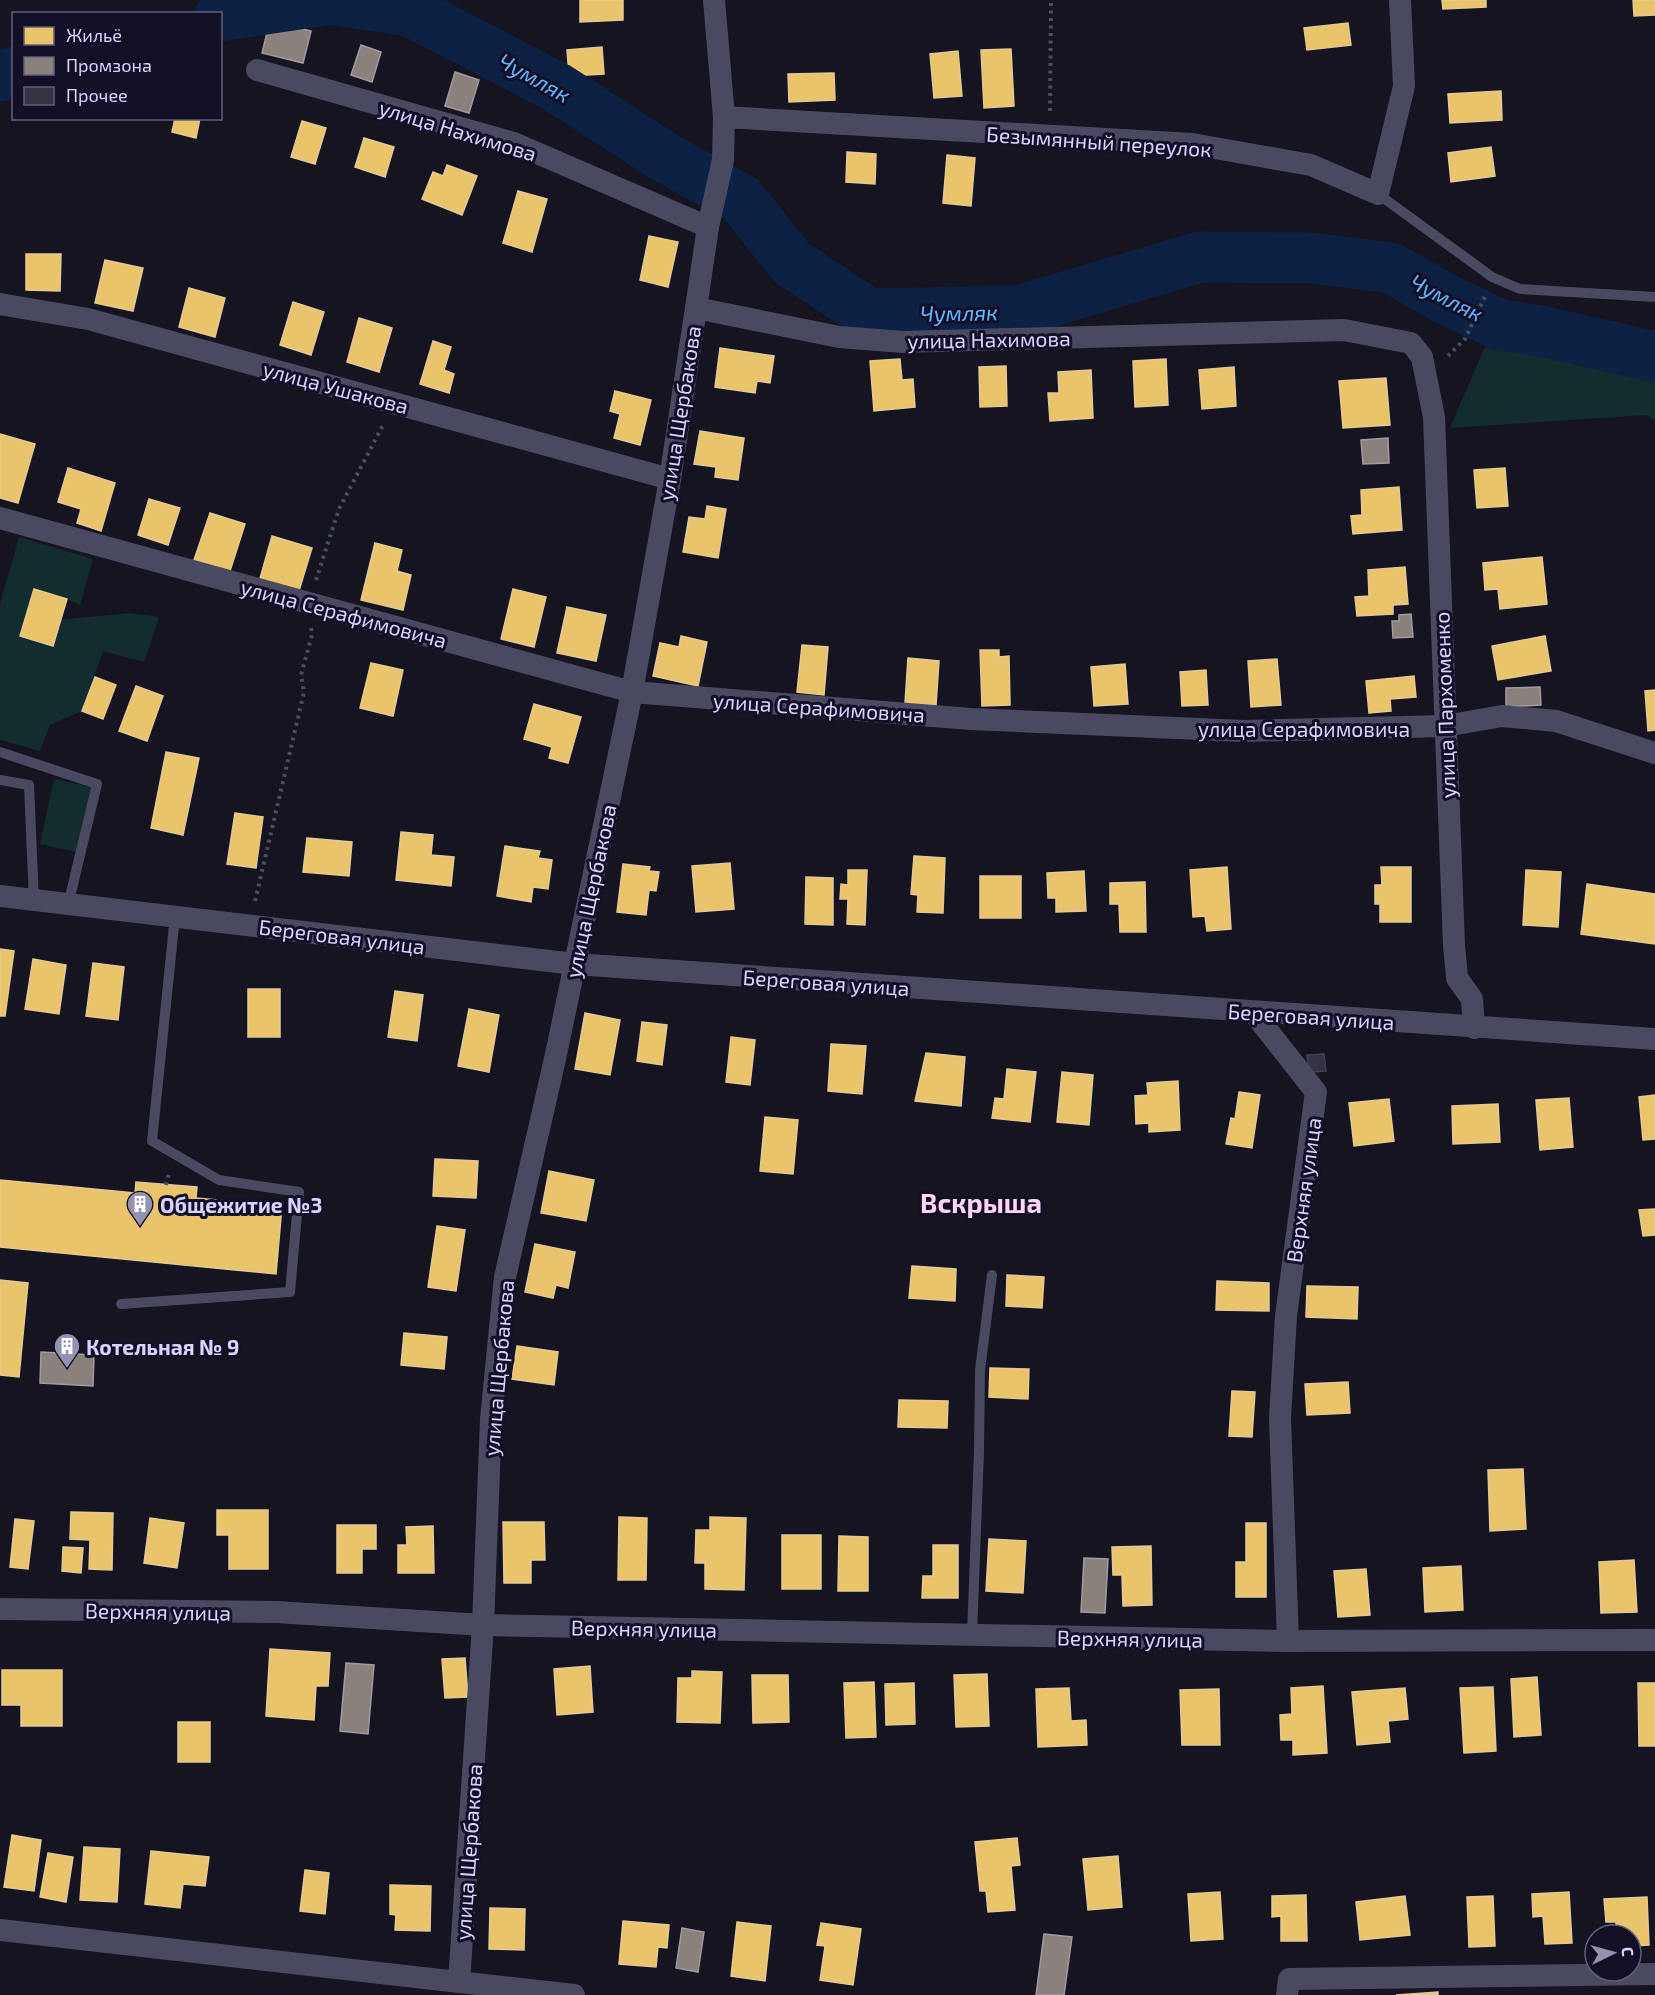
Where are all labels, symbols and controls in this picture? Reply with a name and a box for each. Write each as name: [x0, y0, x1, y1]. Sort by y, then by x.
legend: [12, 12, 222, 120]
text: Жильё: [66, 24, 122, 46]
water label: Чумляк: [495, 47, 576, 107]
text: Промзона: [66, 54, 152, 76]
text: Прочее: [66, 84, 128, 106]
street label: улица Нахимова: [376, 94, 540, 167]
street label: Безымянный переулок: [986, 121, 1212, 162]
water label: Чумляк: [1406, 268, 1488, 326]
water label: Чумляк: [920, 298, 998, 326]
street label: улица Щербакова: [653, 324, 706, 502]
street label: улица Нахимова: [907, 325, 1071, 354]
street label: улица Ушакова: [260, 356, 411, 419]
street label: улица Серафимовича: [238, 573, 450, 653]
street label: улица Пархоменко: [1428, 611, 1461, 799]
street label: улица Серафимовича: [712, 687, 926, 728]
street label: улица Серафимовича: [1198, 716, 1410, 742]
street label: улица Щербакова: [559, 802, 622, 980]
street label: Береговая улица: [257, 913, 426, 960]
street label: Береговая улица: [742, 964, 910, 1001]
street label: Береговая улица: [1227, 998, 1395, 1035]
street label: Верхняя улица: [1280, 1116, 1327, 1264]
district label: Вскрыша: [920, 1186, 1042, 1218]
building icon: Общежитие №3: [125, 1189, 155, 1227]
place label: Общежитие №3: [160, 1192, 322, 1217]
street label: улица Щербакова: [478, 1279, 519, 1457]
building icon: Котельная № 9: [52, 1331, 82, 1369]
place label: Котельная № 9: [86, 1334, 239, 1359]
street label: Верхняя улица: [85, 1597, 231, 1626]
street label: Верхняя улица: [571, 1614, 717, 1643]
street label: Верхняя улица: [1057, 1624, 1203, 1653]
street label: улица Щербакова: [449, 1763, 488, 1941]
north arrow: [1583, 1923, 1643, 1983]
text: С: [1619, 1946, 1638, 1957]

